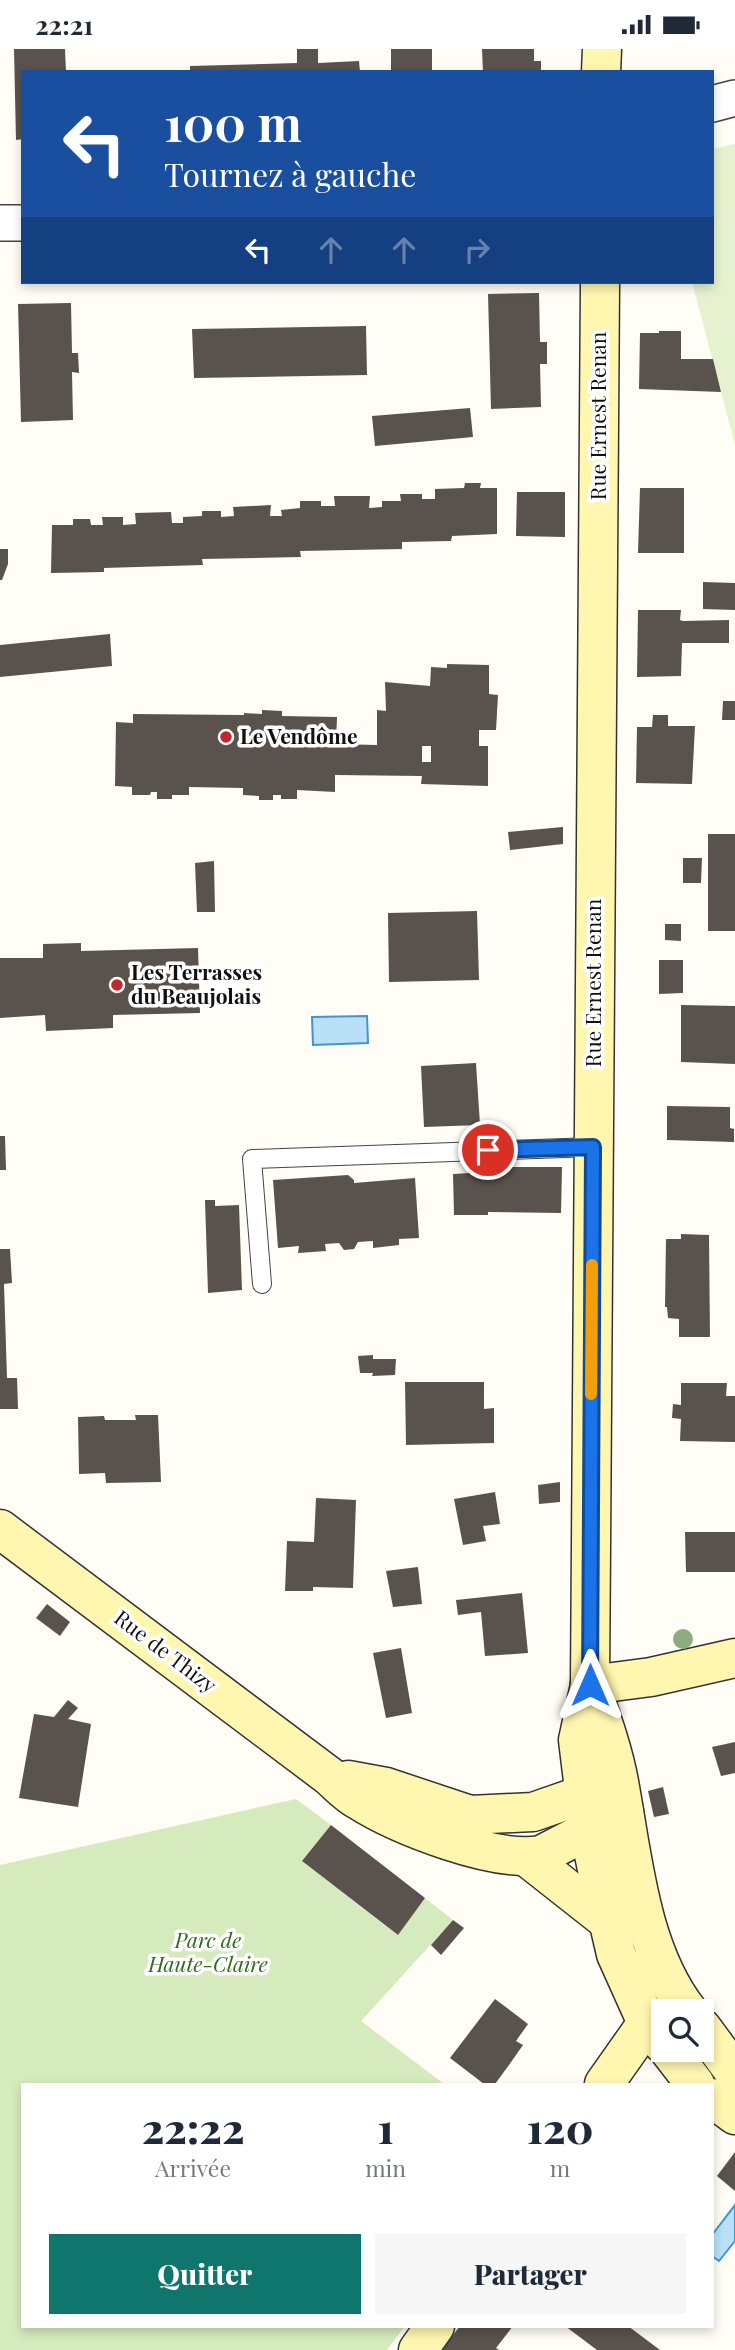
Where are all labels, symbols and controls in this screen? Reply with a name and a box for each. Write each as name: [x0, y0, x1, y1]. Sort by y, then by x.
text: 22:21: [35, 7, 93, 42]
text: 100 m: [164, 89, 302, 154]
icon: left: [49, 98, 140, 189]
text: Tournez à gauche: [164, 152, 417, 195]
icon: left: [239, 231, 277, 269]
icon: ahead: [312, 231, 350, 269]
icon: ahead: [385, 231, 423, 269]
icon: right: [458, 231, 496, 269]
street label: Rue Ernest Renan: [583, 331, 611, 500]
place label: Le Vendôme: [240, 721, 358, 749]
marker: Le Vendôme: [218, 729, 234, 745]
street label: Rue Ernest Renan: [578, 898, 606, 1067]
place label: Les Terrasses du Beaujolais: [131, 957, 262, 1009]
marker: Les Terrasses du Beaujolais: [109, 977, 125, 993]
pin: [458, 1120, 518, 1180]
icon: arrive: [469, 1131, 507, 1169]
street label: Rue de Thizy: [109, 1603, 223, 1698]
position arrow: [553, 1648, 627, 1722]
park label: Parc de Haute-Claire: [147, 1925, 268, 1977]
map controls: [651, 1999, 714, 2062]
button: search: [651, 1999, 714, 2062]
text: 22:22: [142, 2099, 245, 2155]
text: 1: [377, 2099, 394, 2155]
text: 120: [527, 2099, 593, 2155]
text: Arrivée: [155, 2152, 231, 2183]
text: min: [365, 2152, 406, 2183]
text: m: [550, 2152, 570, 2183]
button: Quitter: [49, 2234, 361, 2314]
button: Partager: [375, 2234, 686, 2314]

